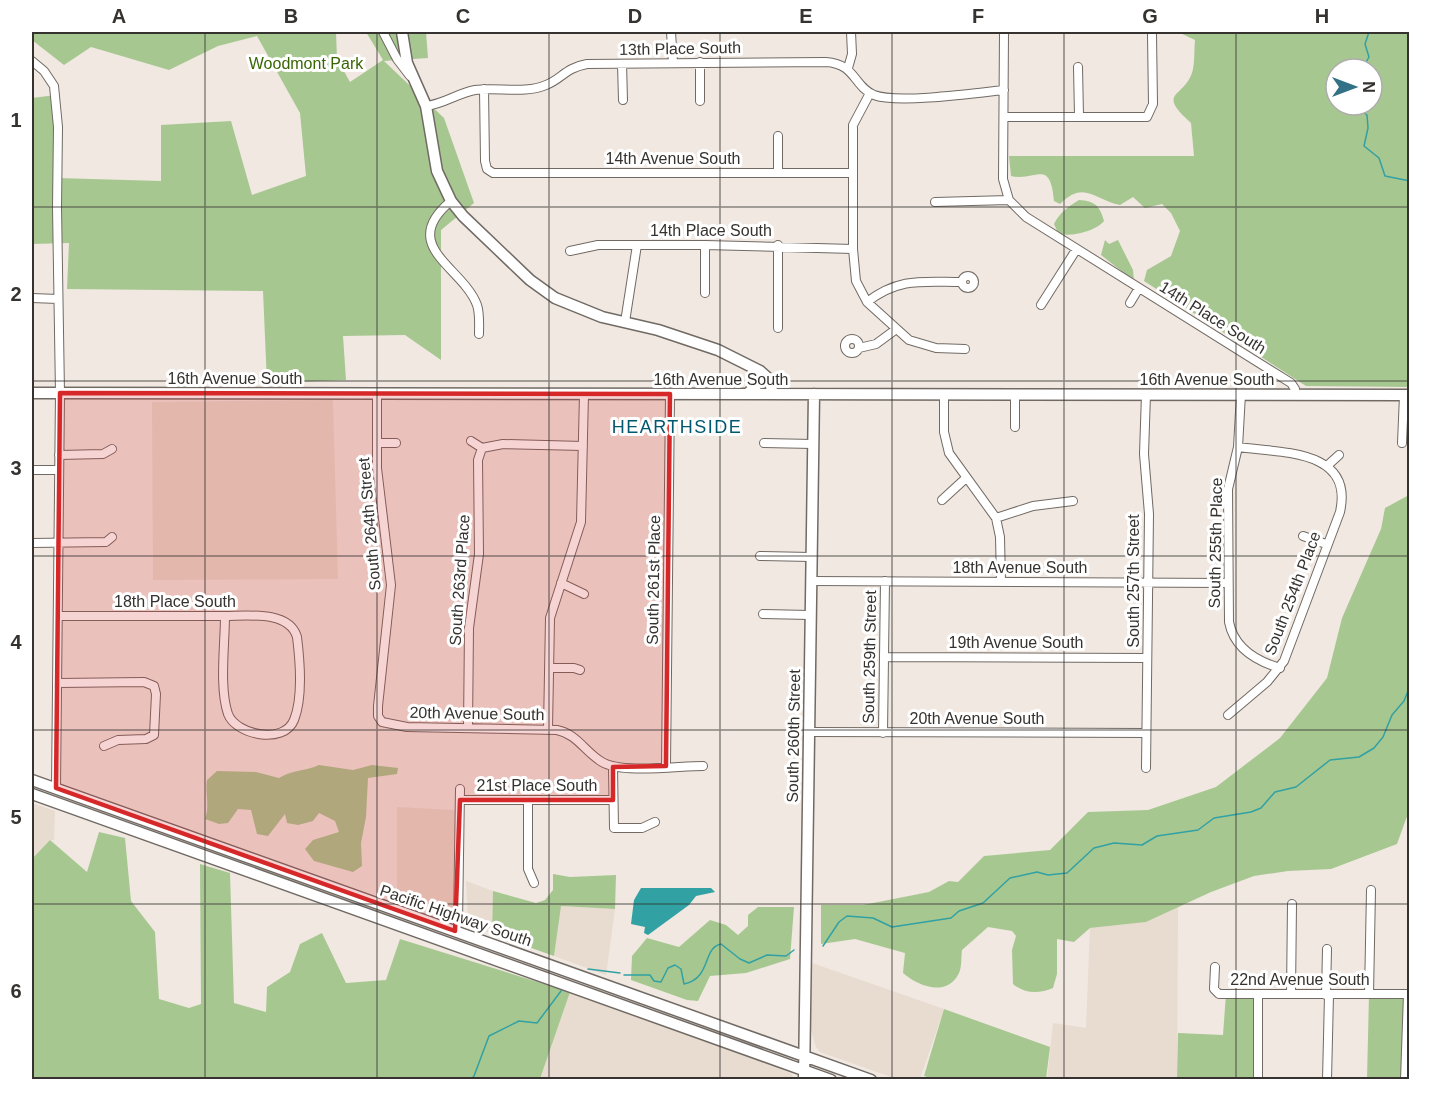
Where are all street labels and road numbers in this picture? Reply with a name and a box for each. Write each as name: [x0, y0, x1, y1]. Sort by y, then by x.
street label: 13th Place South: [619, 39, 741, 58]
street label: 14th Avenue South: [606, 150, 740, 167]
street label: 14th Place South: [650, 222, 772, 239]
street label: 14th Place South: [1157, 278, 1269, 357]
street label: 16th Avenue South: [168, 370, 302, 387]
street label: 16th Avenue South: [654, 371, 788, 388]
street label: 16th Avenue South: [1140, 371, 1274, 388]
street label: South 264th Street: [355, 456, 384, 591]
street label: South 255th Place: [1206, 477, 1225, 609]
street label: South 263rd Place: [446, 514, 473, 646]
street label: South 257th Street: [1125, 514, 1142, 648]
street label: South 261st Place: [644, 515, 663, 645]
street label: South 254th Place: [1261, 529, 1324, 657]
street label: 18th Avenue South: [953, 559, 1087, 576]
street label: South 259th Street: [860, 590, 879, 724]
street label: 18th Place South: [114, 593, 236, 610]
street label: 19th Avenue South: [949, 634, 1083, 651]
street label: South 260th Street: [784, 669, 803, 803]
street label: 20th Avenue South: [409, 704, 545, 723]
street label: 20th Avenue South: [910, 710, 1044, 727]
street label: 21st Place South: [477, 777, 597, 794]
street label: Pacific Highway South: [378, 882, 534, 949]
street label: 22nd Avenue South: [1230, 971, 1370, 988]

